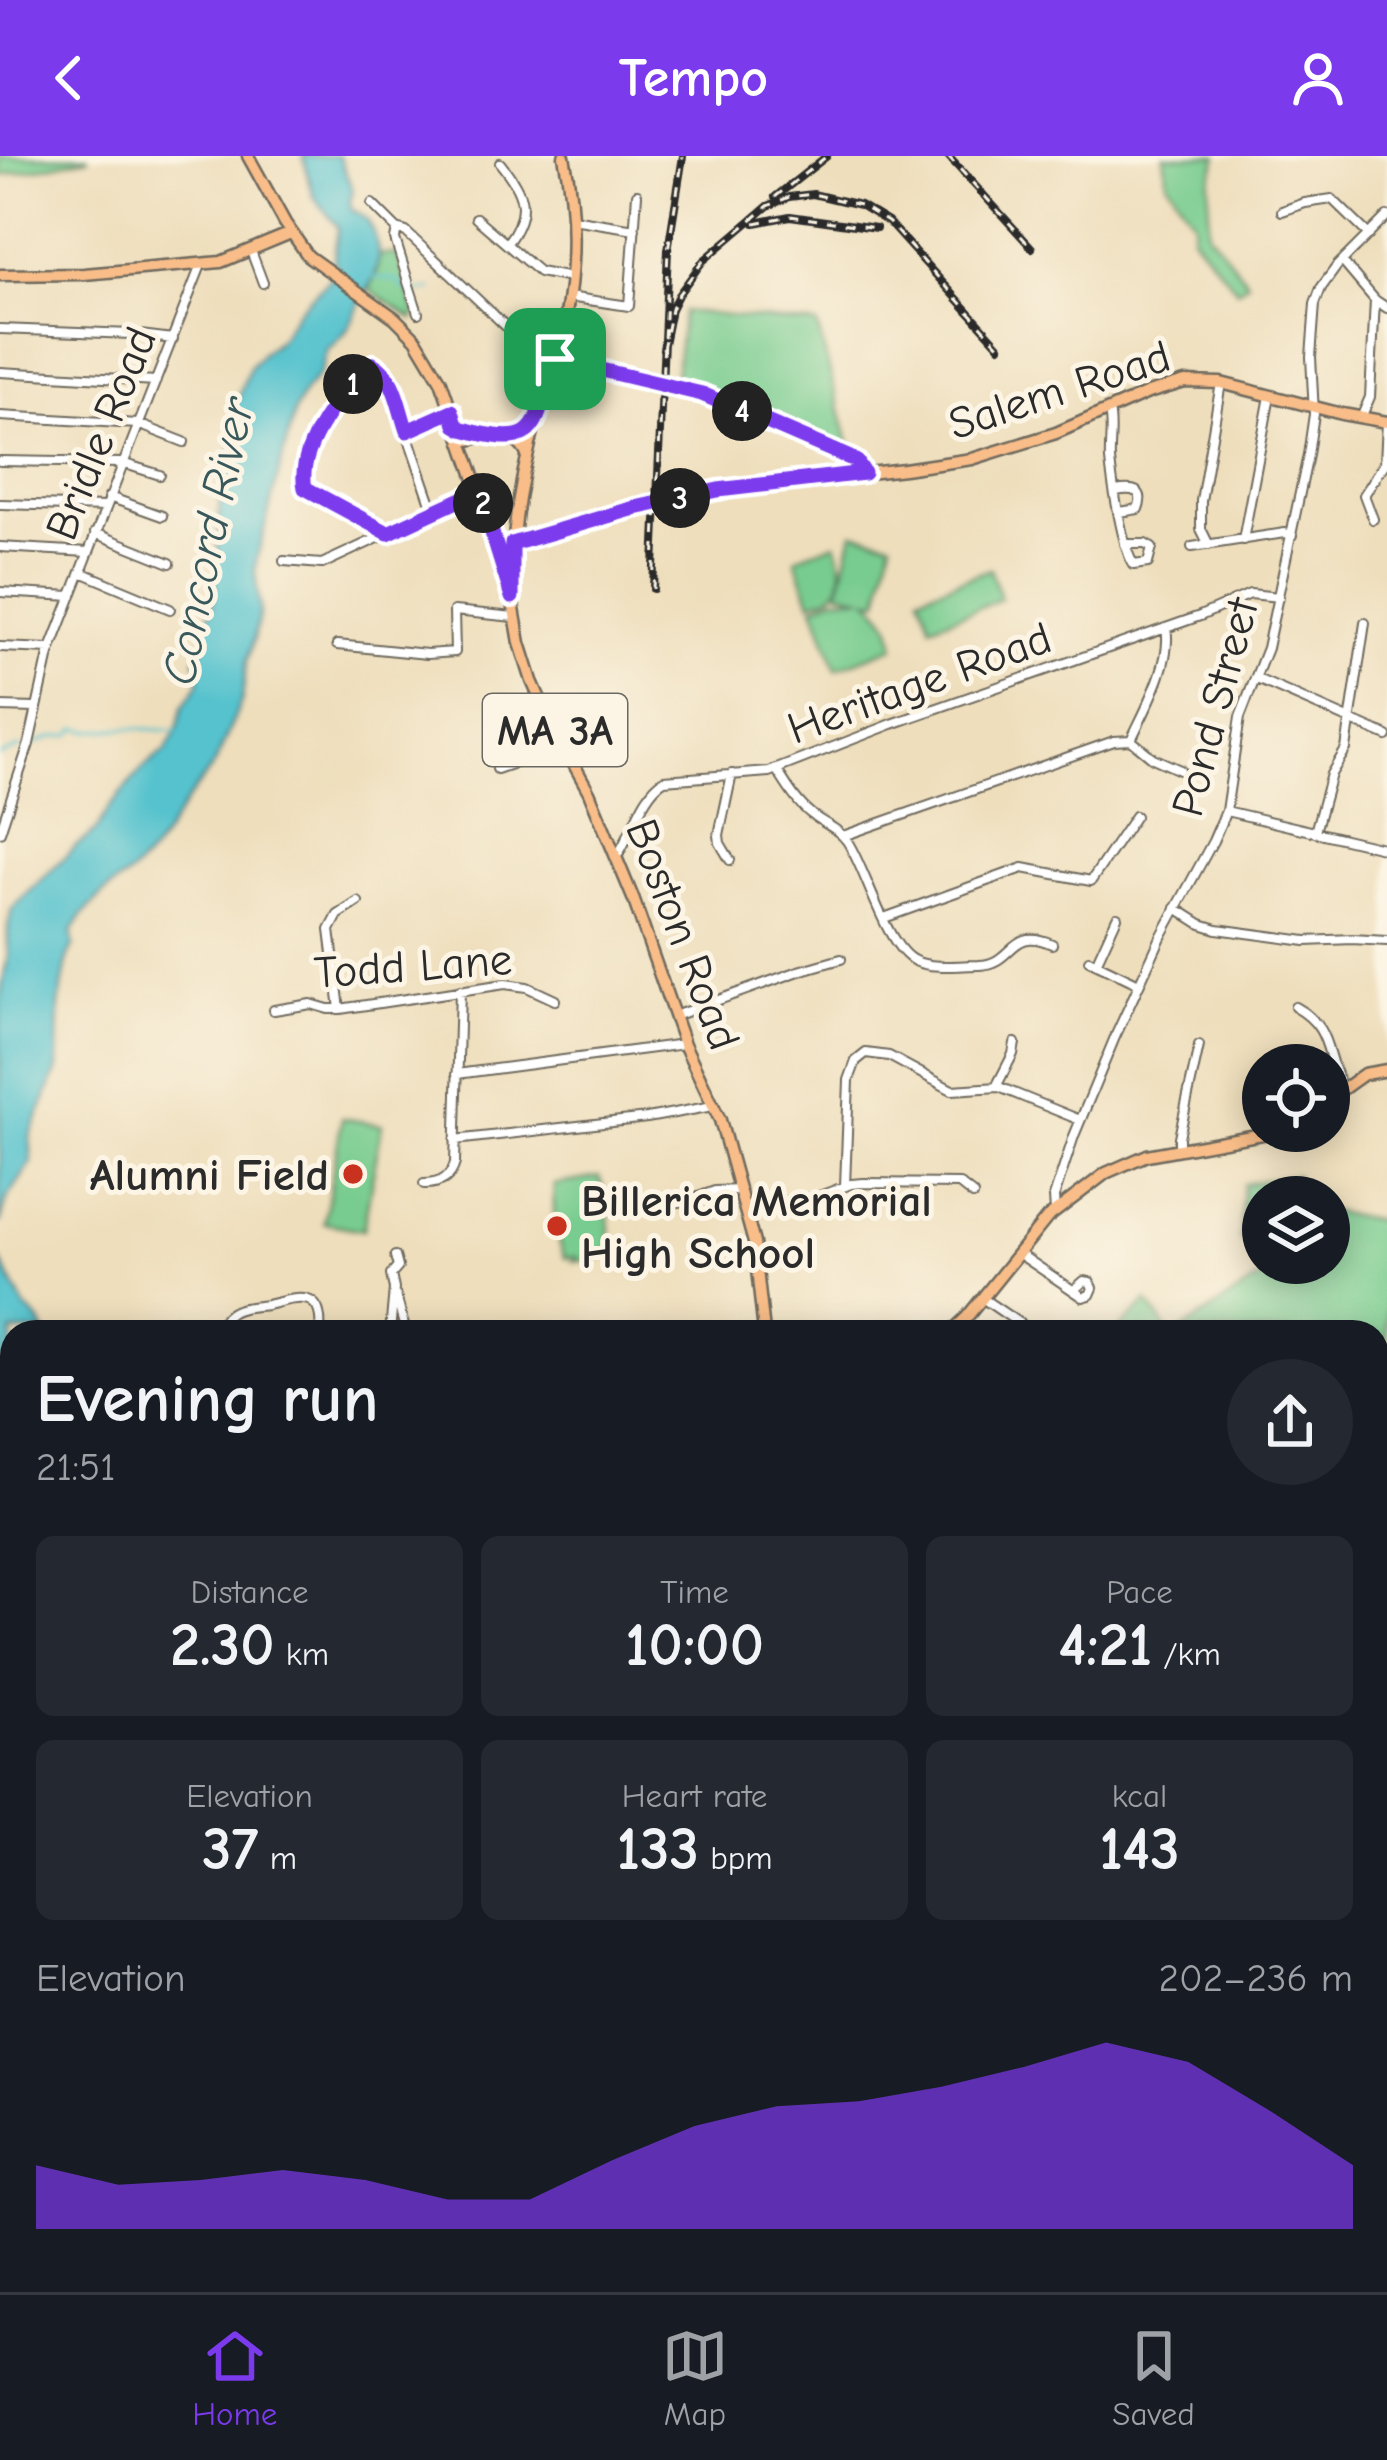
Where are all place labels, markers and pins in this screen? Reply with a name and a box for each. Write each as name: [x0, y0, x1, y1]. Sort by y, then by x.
pin: [504, 308, 606, 410]
pin: 1: [323, 354, 383, 414]
pin: 4: [712, 381, 772, 441]
pin: 3: [650, 468, 710, 528]
pin: 2: [453, 473, 513, 533]
place label: Alumni Field: [90, 1149, 329, 1201]
marker: Alumni Field: [340, 1161, 366, 1187]
place label: Billerica Memorial High School: [581, 1175, 932, 1279]
marker: Billerica Memorial High School: [544, 1213, 570, 1239]

